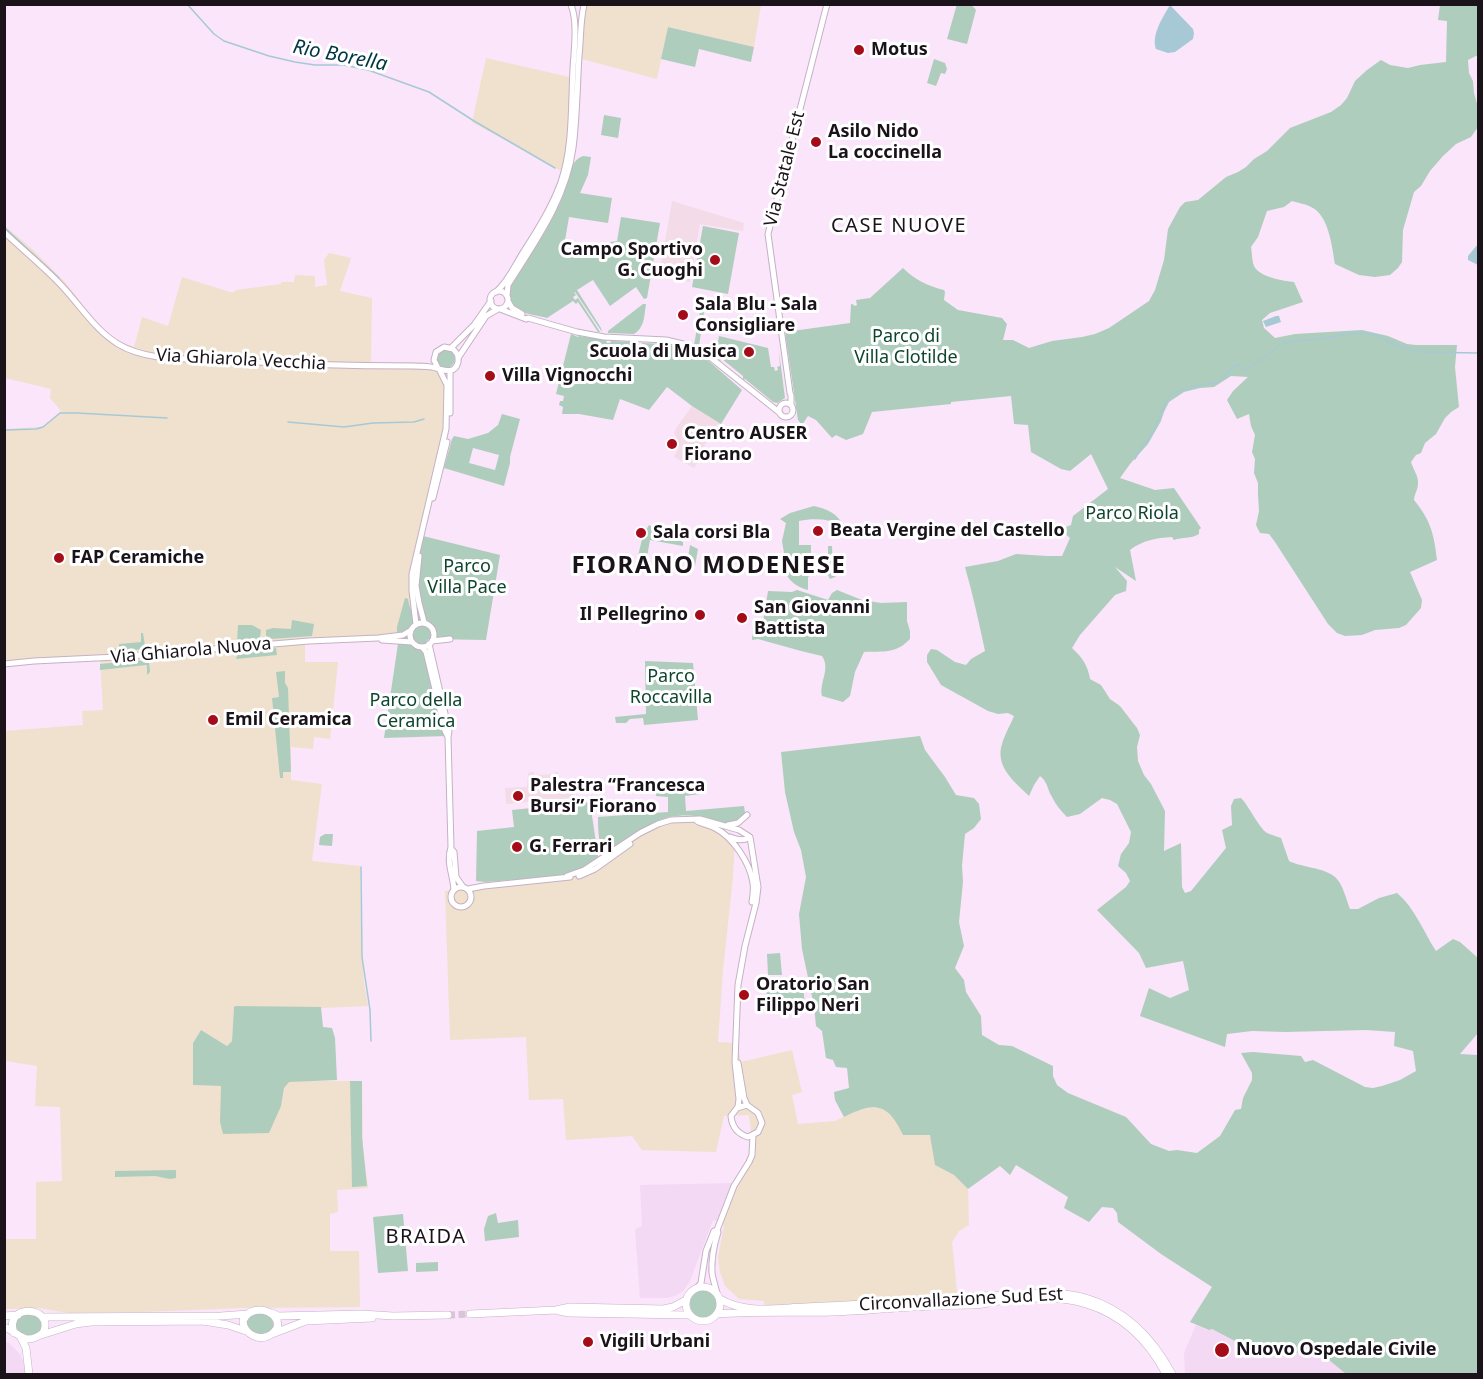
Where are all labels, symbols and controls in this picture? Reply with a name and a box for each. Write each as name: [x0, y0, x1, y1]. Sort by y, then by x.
water label: Rio Borella: [291, 35, 389, 77]
place label: Motus: [871, 39, 928, 61]
marker: Motus: [852, 43, 866, 57]
street label: Via Statale Est: [760, 109, 810, 229]
place label: Asilo Nido La coccinella: [828, 121, 942, 164]
marker: Asilo Nido La coccinella: [809, 135, 823, 149]
district label: CASE NUOVE: [831, 214, 967, 238]
place label: Campo Sportivo G. Cuoghi: [560, 239, 703, 282]
marker: Campo Sportivo G. Cuoghi: [708, 253, 722, 267]
place label: Sala Blu - Sala Consigliare: [695, 294, 818, 336]
marker: Sala Blu - Sala Consigliare: [676, 308, 690, 322]
park label: Parco di Villa Clotilde: [854, 326, 958, 368]
place label: Scuola di Musica: [589, 341, 737, 363]
street label: Via Ghiarola Vecchia: [155, 345, 327, 375]
marker: Scuola di Musica: [742, 345, 756, 359]
place label: Villa Vignocchi: [502, 365, 632, 387]
marker: Villa Vignocchi: [483, 369, 497, 383]
place label: Centro AUSER Fiorano: [684, 423, 807, 466]
marker: Centro AUSER Fiorano: [665, 437, 679, 451]
park label: Parco Riola: [1085, 503, 1179, 525]
place label: Beata Vergine del Castello: [830, 520, 1065, 542]
place label: Sala corsi Bla: [653, 522, 770, 544]
marker: Beata Vergine del Castello: [811, 524, 825, 538]
marker: Sala corsi Bla: [634, 526, 648, 540]
place label: FAP Ceramiche: [71, 547, 204, 569]
marker: FAP Ceramiche: [52, 551, 66, 565]
district label: FIORANO MODENESE: [572, 552, 846, 580]
park label: Parco Villa Pace: [427, 556, 507, 598]
place label: San Giovanni Battista: [754, 597, 870, 640]
place label: Il Pellegrino: [580, 604, 688, 626]
marker: Il Pellegrino: [693, 608, 707, 622]
marker: San Giovanni Battista: [735, 611, 749, 625]
street label: Via Ghiarola Nuova: [110, 633, 272, 669]
park label: Parco Roccavilla: [630, 666, 712, 708]
park label: Parco della Ceramica: [370, 690, 462, 732]
place label: Emil Ceramica: [225, 709, 352, 731]
marker: Emil Ceramica: [206, 713, 220, 727]
place label: Palestra “Francesca Bursi” Fiorano: [530, 775, 705, 818]
marker: Palestra “Francesca Bursi” Fiorano: [511, 789, 525, 803]
place label: G. Ferrari: [529, 836, 612, 858]
marker: G. Ferrari: [510, 840, 524, 854]
place label: Oratorio San Filippo Neri: [756, 974, 870, 1016]
marker: Oratorio San Filippo Neri: [737, 988, 751, 1002]
district label: BRAIDA: [386, 1225, 466, 1249]
street label: Circonvallazione Sud Est: [858, 1284, 1064, 1316]
place label: Vigili Urbani: [600, 1331, 710, 1353]
marker: Vigili Urbani: [581, 1335, 595, 1349]
place label: Nuovo Ospedale Civile: [1236, 1339, 1436, 1361]
marker: Nuovo Ospedale Civile: [1213, 1341, 1231, 1359]

